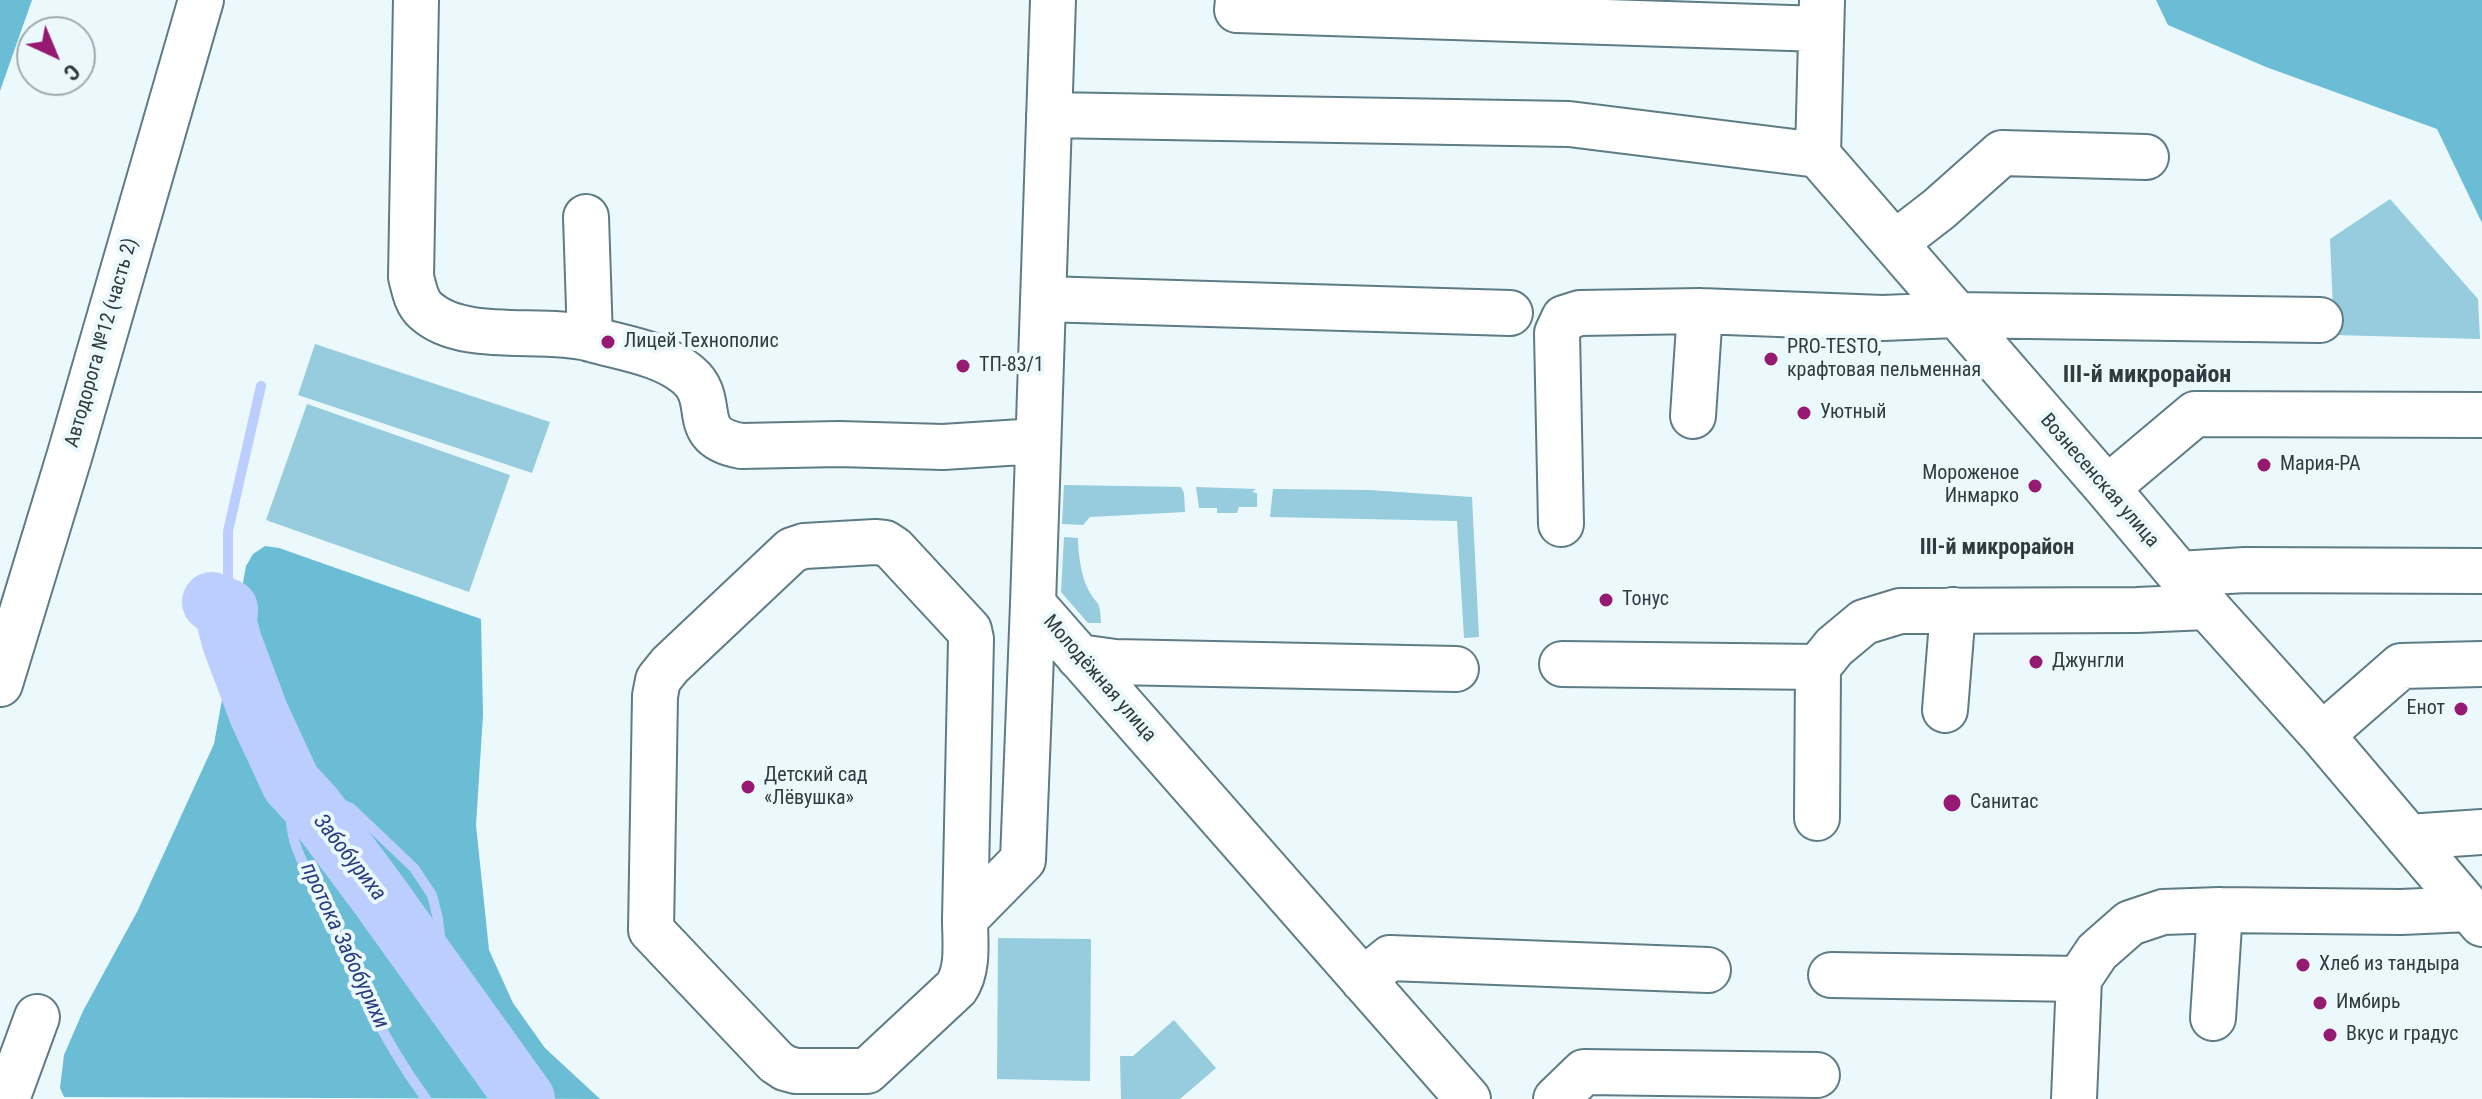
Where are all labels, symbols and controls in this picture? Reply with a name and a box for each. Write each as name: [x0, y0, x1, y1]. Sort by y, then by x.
north arrow: [16, 16, 96, 96]
text: С: [58, 59, 85, 86]
street label: Автодорога №12 (часть 2): [61, 235, 143, 451]
place label: Лицей Технополис: [624, 330, 779, 354]
marker: Лицей Технополис: [599, 333, 617, 351]
place label: PRO-TESTO, крафтовая пельменная: [1787, 336, 1981, 383]
marker: PRO-TESTO, крафтовая пельменная: [1762, 350, 1780, 368]
place label: ТП-83/1: [979, 354, 1044, 378]
marker: ТП-83/1: [954, 357, 972, 375]
district label: III-й микрорайон: [2063, 362, 2231, 390]
place label: Уютный: [1820, 401, 1887, 425]
marker: Уютный: [1795, 404, 1813, 422]
street label: Вознесенская улица: [2034, 409, 2164, 553]
place label: Мария-РА: [2280, 453, 2361, 477]
marker: Мария-РА: [2255, 456, 2273, 474]
place label: Мороженое Инмарко: [1922, 462, 2019, 509]
marker: Мороженое Инмарко: [2026, 477, 2044, 495]
district label: III-й микрорайон: [1920, 535, 2074, 561]
place label: Тонус: [1622, 588, 1669, 612]
marker: Тонус: [1597, 591, 1615, 609]
street label: Молодёжная улица: [1037, 611, 1161, 747]
place label: Джунгли: [2052, 650, 2124, 674]
marker: Джунгли: [2027, 653, 2045, 671]
place label: Енот: [2407, 697, 2445, 721]
marker: Енот: [2452, 700, 2470, 718]
place label: Детский сад «Лёвушка»: [764, 764, 868, 811]
marker: Детский сад «Лёвушка»: [739, 778, 757, 796]
place label: Санитас: [1970, 791, 2038, 815]
marker: Санитас: [1941, 792, 1963, 814]
water label: Забобуриха: [307, 809, 391, 907]
water label: протока Забобурихи: [294, 859, 394, 1033]
place label: Хлеб из тандыра: [2319, 953, 2460, 977]
marker: Хлеб из тандыра: [2294, 956, 2312, 974]
place label: Имбирь: [2336, 991, 2400, 1015]
marker: Имбирь: [2311, 994, 2329, 1012]
place label: Вкус и градус: [2346, 1023, 2458, 1047]
marker: Вкус и градус: [2321, 1026, 2339, 1044]

